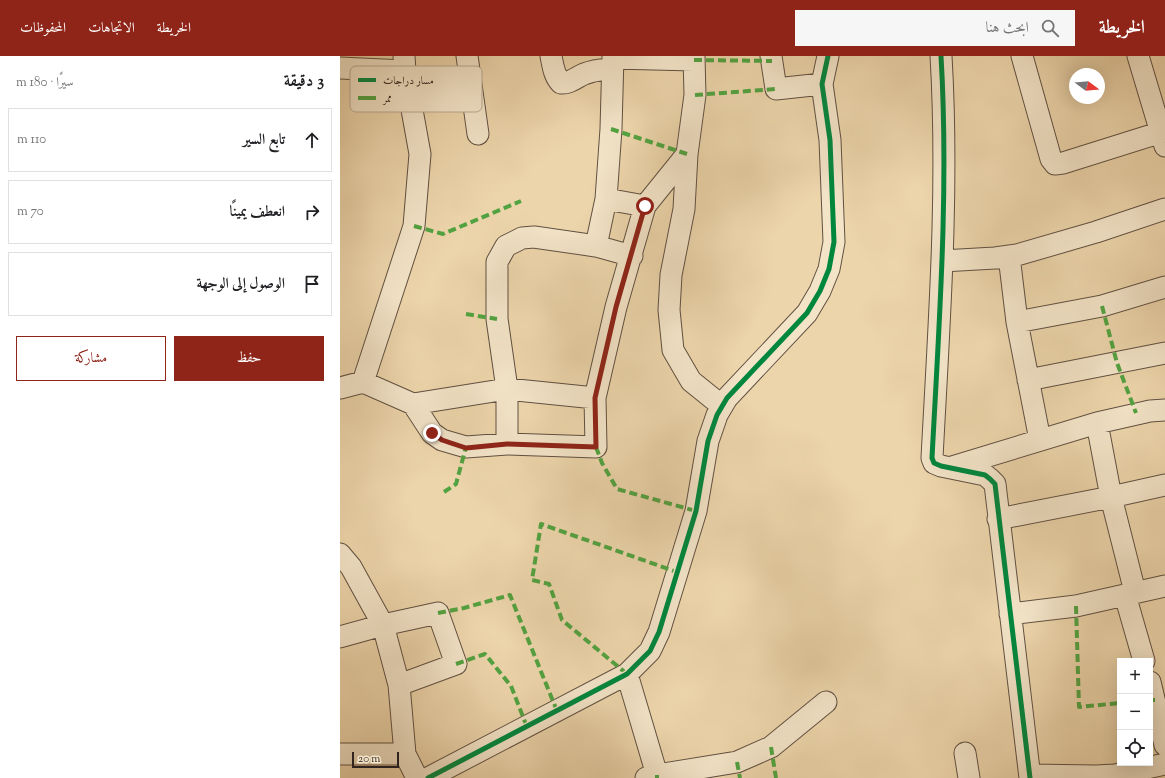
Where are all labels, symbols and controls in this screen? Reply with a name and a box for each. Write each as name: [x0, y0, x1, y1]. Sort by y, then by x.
search box: [795, 10, 1075, 46]
text: الخريطة: [1099, 15, 1145, 42]
icon: search: [1039, 17, 1061, 39]
text: ابحث هنا: [986, 18, 1029, 39]
text: المحفوظات: [20, 19, 66, 39]
text: الاتجاهات: [88, 19, 135, 39]
text: الخريطة: [157, 19, 191, 39]
legend: [350, 66, 482, 112]
north arrow: [1069, 68, 1105, 104]
text: 3 دقيقة: [284, 70, 324, 94]
text: مسار دراجات: [383, 73, 434, 89]
text: سيرًا · 180 m: [16, 74, 74, 92]
text: ممر: [382, 91, 392, 107]
icon: ahead: [301, 129, 323, 151]
text: تابع السير: [243, 130, 285, 151]
text: 110 m: [17, 131, 46, 149]
route start: [636, 197, 654, 215]
icon: right: [301, 201, 323, 223]
text: انعطف يمينًا: [230, 202, 285, 223]
text: 70 m: [17, 203, 44, 221]
icon: arrive: [301, 273, 323, 295]
text: الوصول إلى الوجهة: [196, 274, 285, 295]
button: مشاركة: [16, 336, 166, 381]
button: حفظ: [174, 336, 324, 381]
route end: [423, 424, 441, 442]
map controls: [1117, 658, 1153, 766]
button: +: [1117, 658, 1153, 694]
button: −: [1117, 694, 1153, 730]
button: locate: [1117, 730, 1153, 766]
scale bar: [352, 750, 399, 769]
text: 20 m: [358, 751, 380, 767]

